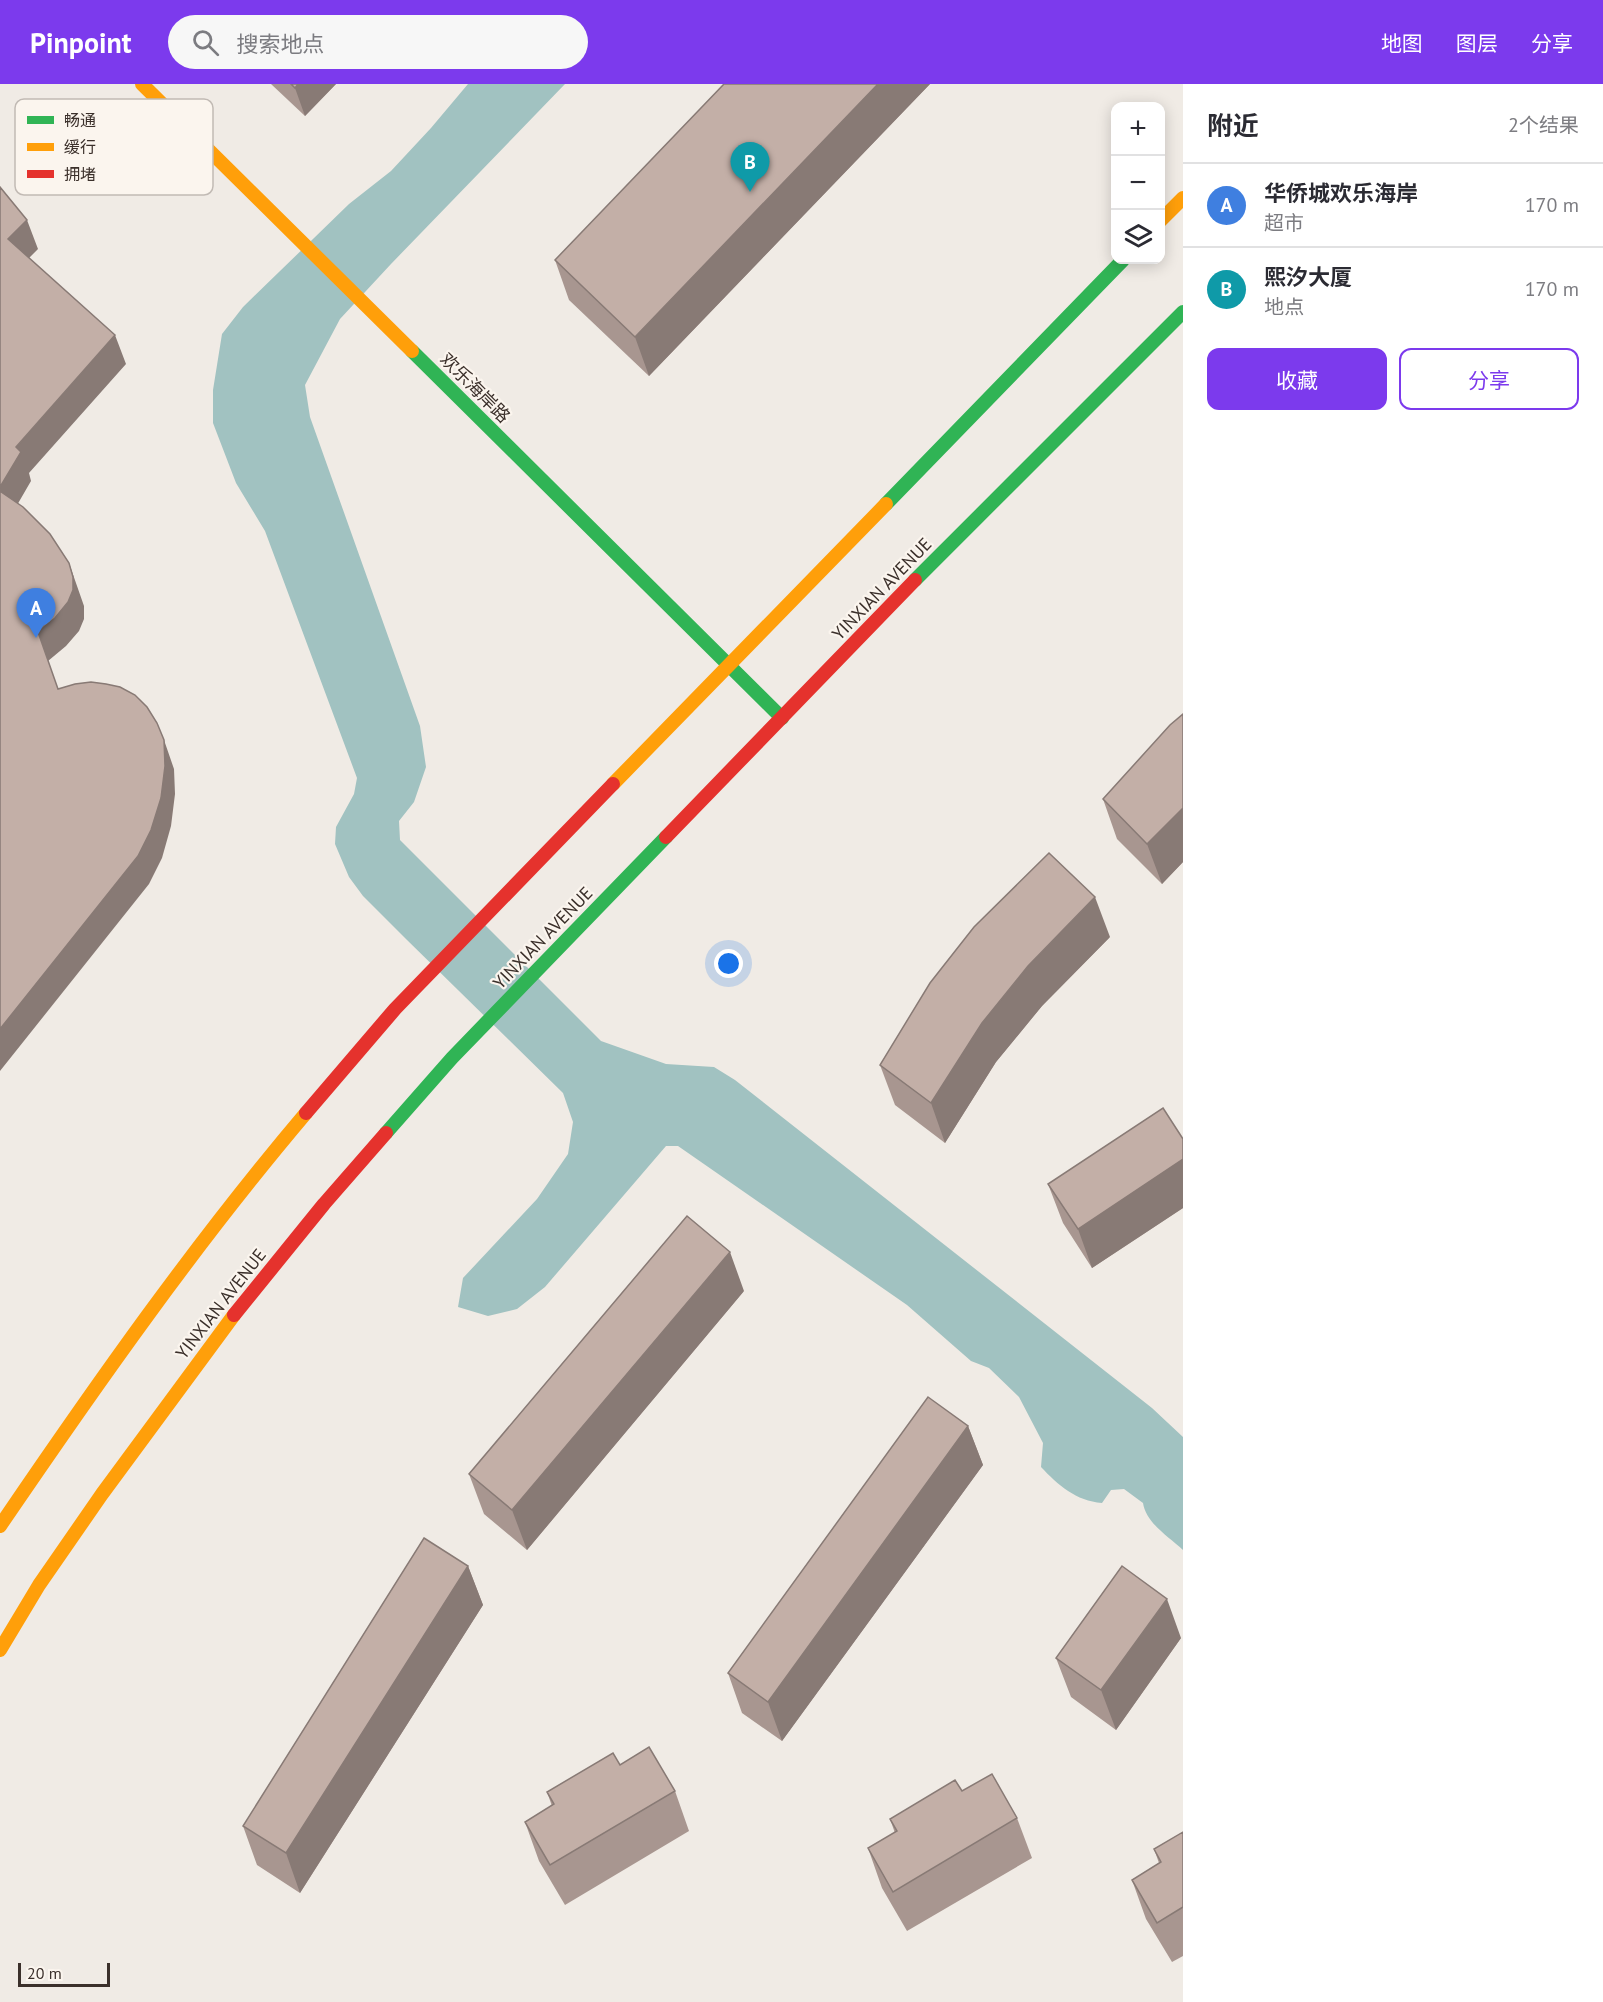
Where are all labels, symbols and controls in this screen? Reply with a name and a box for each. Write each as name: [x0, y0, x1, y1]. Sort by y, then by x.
search box: [168, 15, 588, 69]
text: Pinpoint: [30, 24, 132, 61]
icon: search: [189, 26, 222, 59]
text: 搜索地点: [237, 30, 325, 58]
text: 地图: [1381, 30, 1423, 57]
text: 图层: [1456, 30, 1498, 57]
text: 分享: [1531, 30, 1573, 57]
legend: [15, 99, 213, 195]
map controls: [1111, 102, 1165, 264]
button: +: [1111, 102, 1165, 156]
text: 附近: [1207, 109, 1259, 142]
text: 畅通: [64, 110, 96, 130]
text: 2个结果: [1508, 112, 1579, 138]
text: 缓行: [64, 137, 96, 157]
pin: B: [730, 142, 770, 192]
button: −: [1111, 156, 1165, 210]
text: 拥堵: [64, 164, 96, 184]
text: 华侨城欢乐海岸: [1264, 179, 1418, 207]
text: A: [1220, 192, 1233, 218]
text: 170 m: [1525, 192, 1579, 218]
button: layers: [1111, 210, 1165, 264]
text: 超市: [1264, 210, 1304, 236]
text: 熙汐大厦: [1264, 263, 1352, 291]
text: B: [1221, 276, 1232, 302]
text: 170 m: [1525, 276, 1579, 302]
text: 地点: [1264, 294, 1304, 320]
street label: 欢乐海岸路: [435, 348, 515, 428]
button: 收藏: [1207, 348, 1387, 410]
button: 分享: [1399, 348, 1579, 410]
street label: YINXIAN AVENUE: [827, 533, 936, 645]
pin: A: [16, 588, 56, 638]
street label: YINXIAN AVENUE: [488, 882, 597, 994]
your location: [714, 949, 743, 978]
street label: YINXIAN AVENUE: [170, 1244, 271, 1363]
scale bar: [18, 1960, 110, 1988]
text: 20 m: [27, 1963, 62, 1983]

